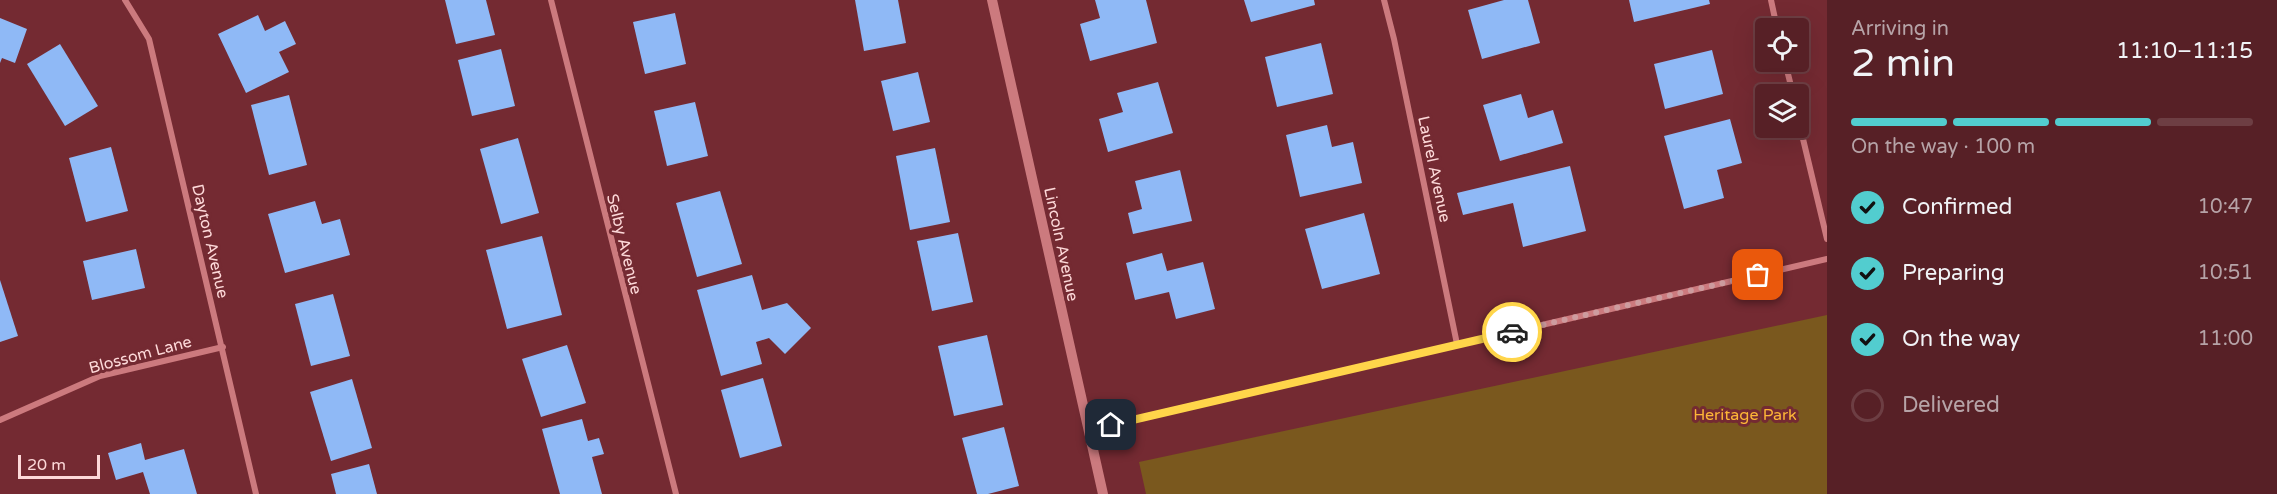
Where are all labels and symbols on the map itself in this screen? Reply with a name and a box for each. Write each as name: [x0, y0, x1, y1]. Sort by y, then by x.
street label: Laurel Avenue: [1413, 114, 1455, 224]
street label: Dayton Avenue: [187, 182, 233, 300]
street label: Lincoln Avenue: [1039, 185, 1083, 303]
street label: Selby Avenue: [602, 192, 646, 297]
pin: [1732, 249, 1783, 300]
courier: [1482, 302, 1542, 362]
street label: Blossom Lane: [87, 332, 194, 378]
pin: [1085, 399, 1136, 450]
park label: Heritage Park: [1693, 405, 1797, 425]
scale bar: [18, 452, 100, 480]

